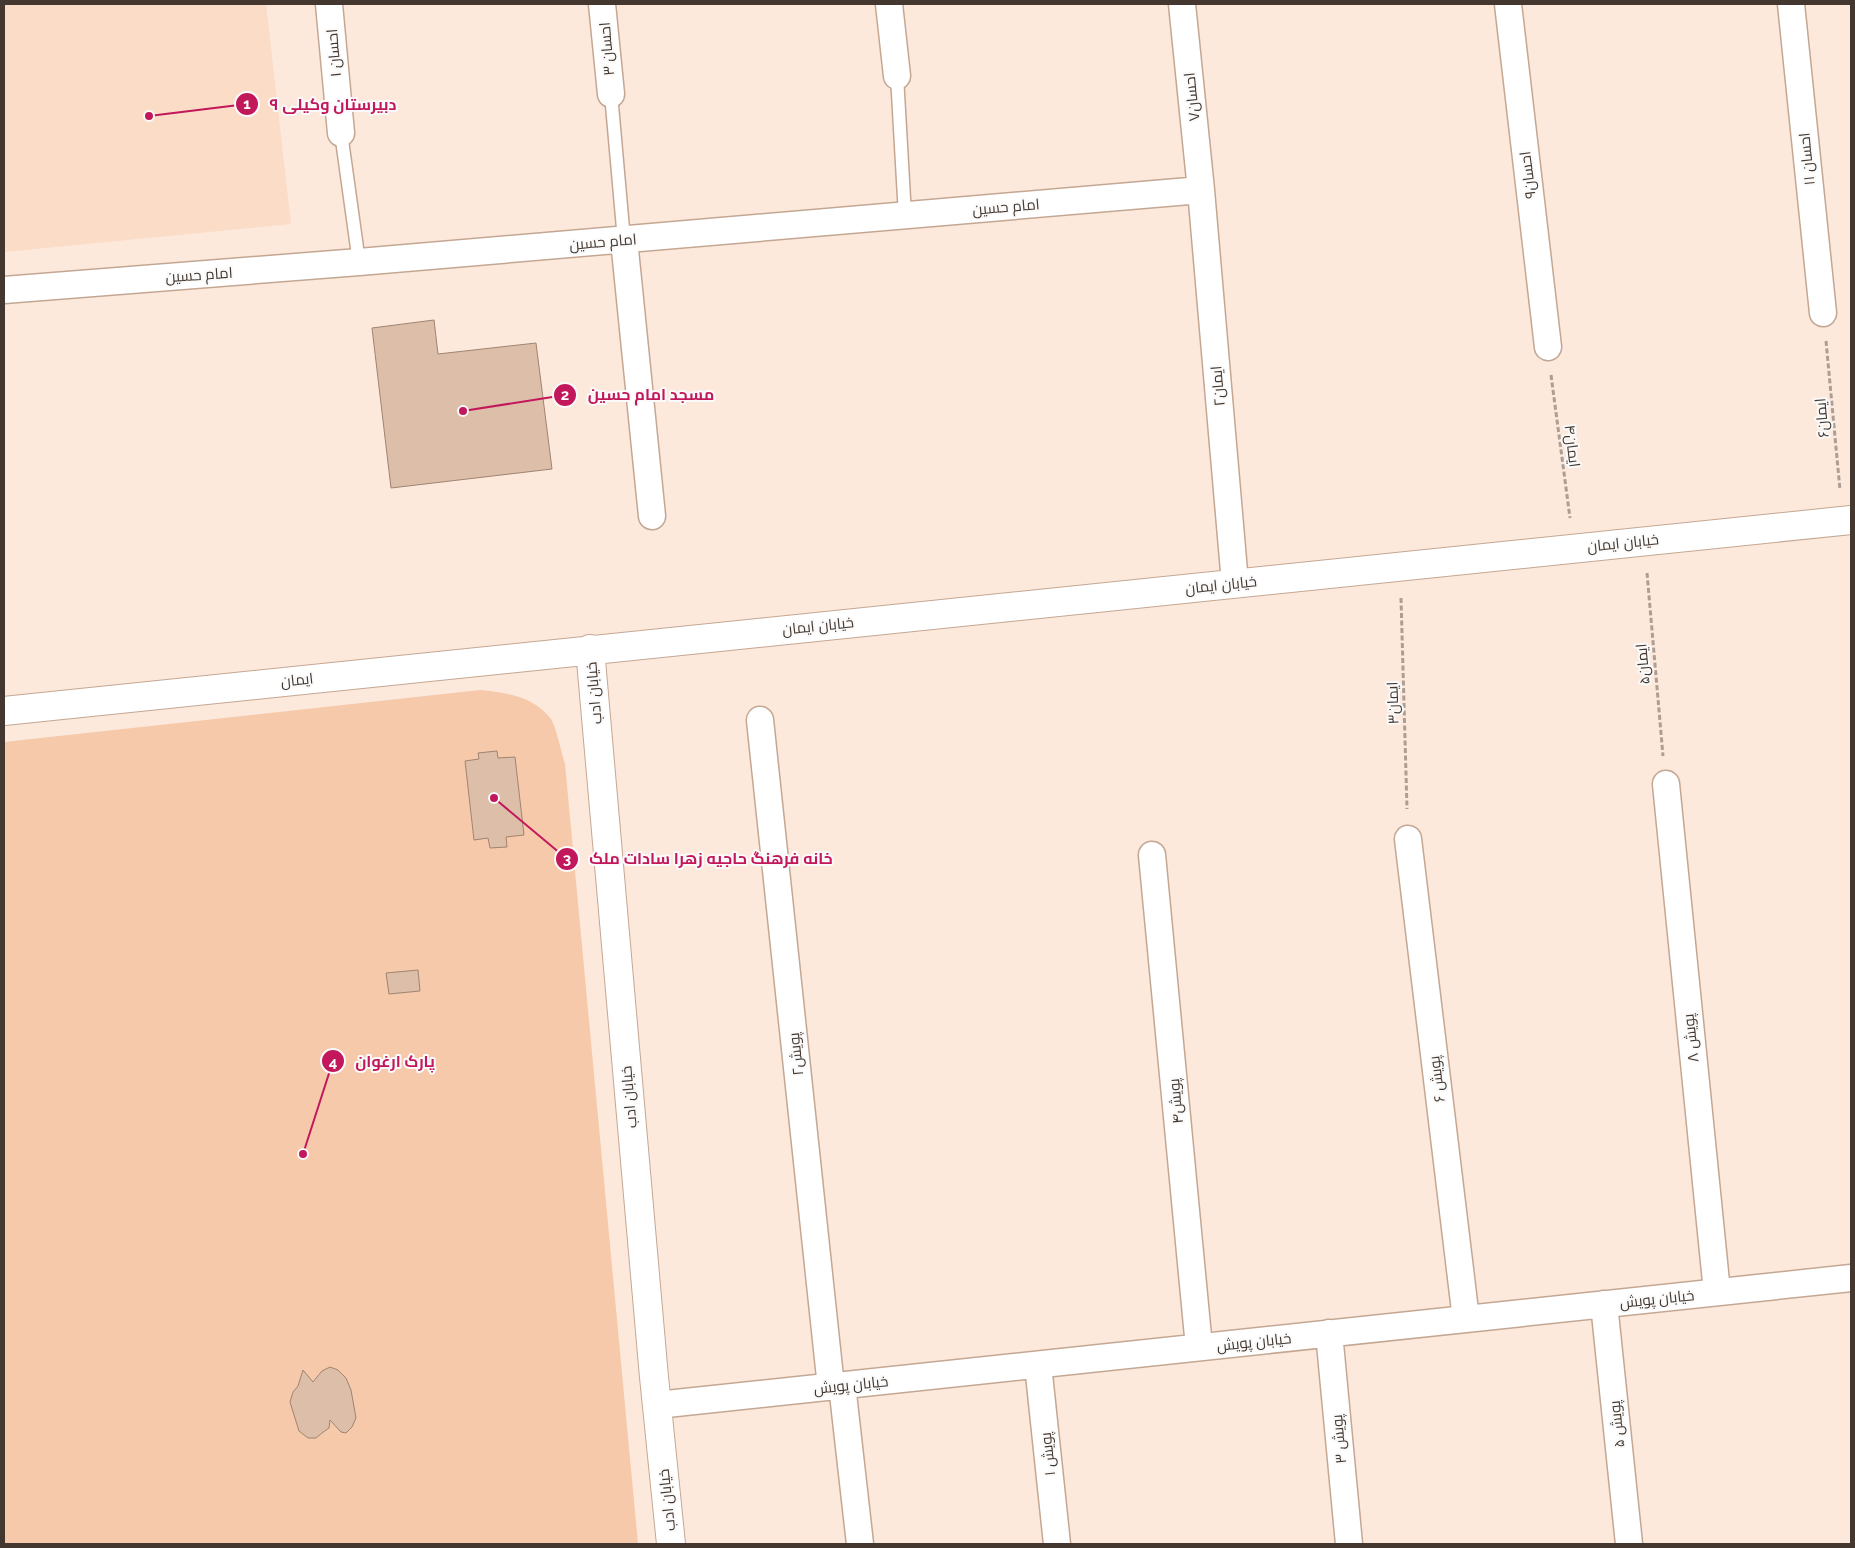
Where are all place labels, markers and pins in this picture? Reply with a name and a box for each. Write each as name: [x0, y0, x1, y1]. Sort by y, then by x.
callout: دبیرستان وکیلی ۹: [234, 89, 406, 120]
callout: مسجد امام حسین: [552, 379, 724, 410]
callout: خانه فرهنگ حاجیه زهرا سادات ملک: [555, 843, 843, 874]
callout: پارک ارغوان: [320, 1046, 445, 1077]

